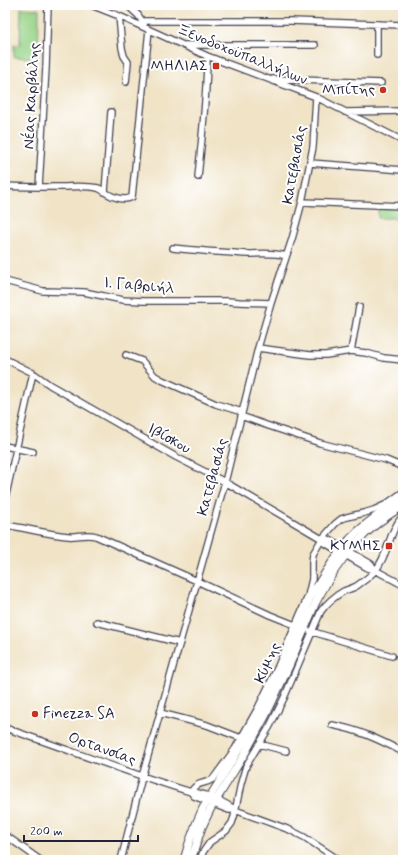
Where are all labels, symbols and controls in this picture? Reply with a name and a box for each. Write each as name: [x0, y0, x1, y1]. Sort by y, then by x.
street label: Ξενοδοχοϋπαλλήλων: [174, 20, 310, 90]
street label: Νέας Καρβάλης: [19, 42, 45, 150]
place label: ΜΗΛΙΑΣ: [151, 56, 208, 76]
marker: ΜΗΛΙΑΣ: [211, 61, 221, 71]
place label: Μπίτης: [322, 80, 375, 100]
marker: Μπίτης: [378, 85, 388, 95]
street label: Κατεβασιάς: [278, 124, 312, 206]
street label: Ι. Γαβριήλ: [103, 273, 176, 299]
street label: Ιβίσκου: [144, 419, 194, 459]
street label: Κατεβασιάς: [193, 436, 233, 518]
place label: ΚΥΜΗΣ: [330, 536, 381, 556]
marker: ΚΥΜΗΣ: [384, 541, 394, 551]
street label: Κύμης: [250, 639, 286, 687]
place label: Finezza SA: [43, 704, 115, 724]
marker: Finezza SA: [30, 709, 40, 719]
street label: Ορτανσίας: [65, 727, 139, 771]
scale bar: [24, 817, 138, 843]
text: 200 m: [30, 824, 63, 840]

